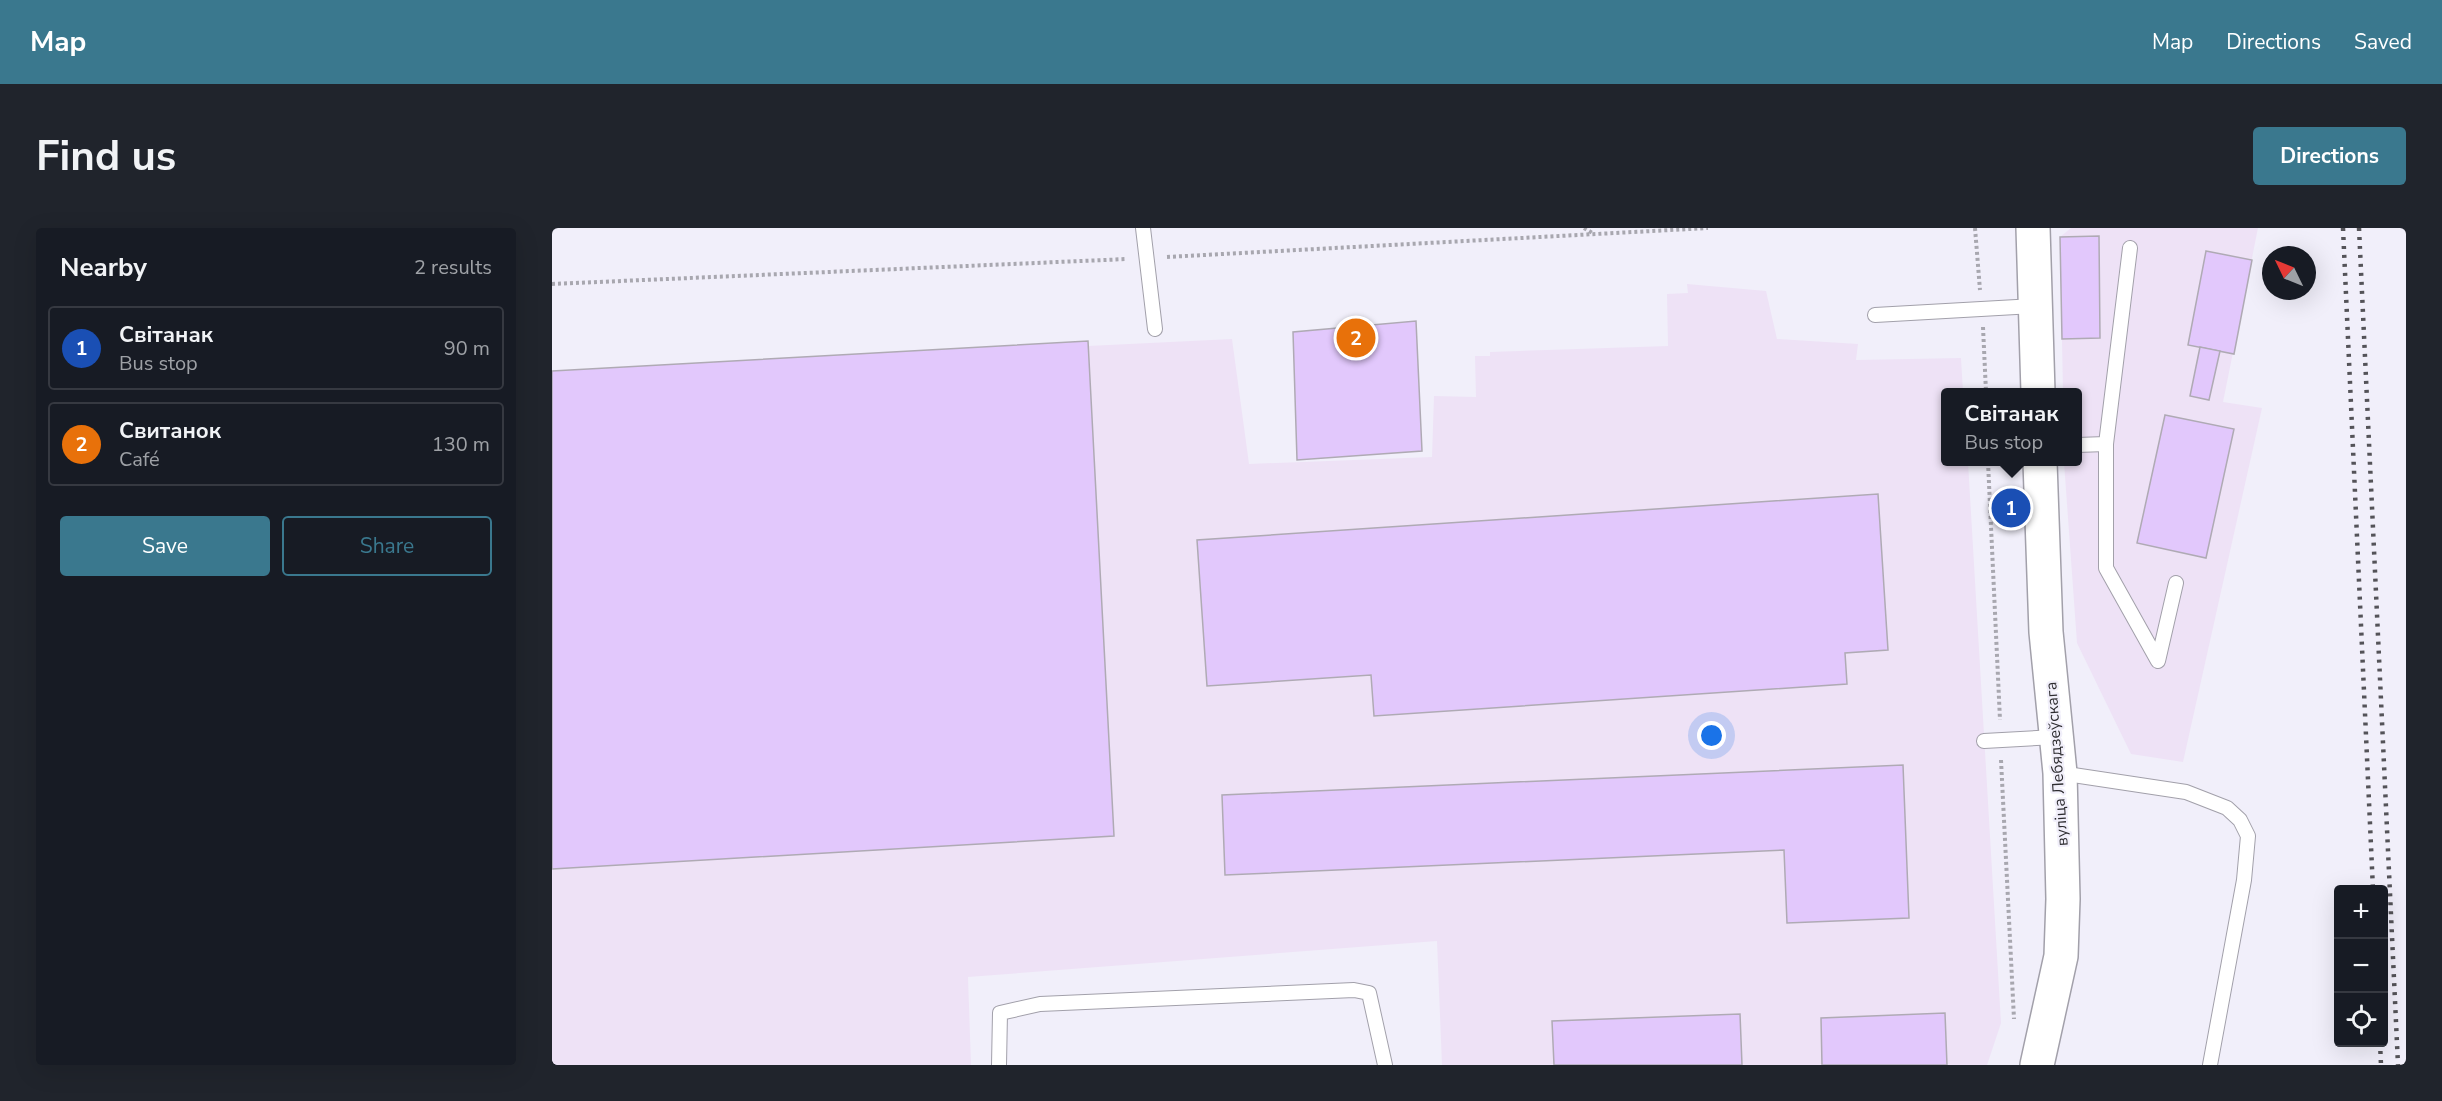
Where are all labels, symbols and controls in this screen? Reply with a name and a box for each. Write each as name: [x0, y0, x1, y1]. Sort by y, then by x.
text: Map: [30, 23, 86, 61]
text: Map: [2152, 28, 2193, 56]
text: Directions: [2226, 28, 2321, 56]
text: Saved: [2354, 28, 2412, 56]
button: Directions: [2253, 127, 2406, 185]
text: Find us: [36, 128, 176, 185]
north arrow: [2262, 246, 2316, 300]
text: Nearby: [60, 250, 147, 285]
text: 2 results: [414, 254, 492, 281]
pin: 2: [1336, 316, 1376, 360]
text: Світанак: [119, 320, 213, 350]
text: 1: [76, 335, 88, 362]
text: 90 m: [444, 335, 490, 362]
text: Bus stop: [119, 350, 198, 377]
popup: [1941, 388, 2082, 466]
text: Світанак: [1964, 399, 2059, 429]
text: Свитанок: [119, 416, 221, 446]
text: Bus stop: [1964, 429, 2043, 456]
text: 2: [76, 431, 88, 458]
text: 130 m: [432, 431, 490, 458]
text: Café: [119, 446, 160, 473]
pin: 1: [1992, 486, 2030, 530]
button: Save: [60, 516, 270, 576]
button: Share: [282, 516, 492, 576]
street label: вуліца Лебядзеўскага: [2040, 681, 2074, 847]
your location: [1697, 721, 1726, 750]
map controls: [2334, 885, 2388, 1047]
button: +: [2334, 885, 2388, 939]
button: −: [2334, 939, 2388, 993]
button: locate: [2334, 993, 2388, 1047]

